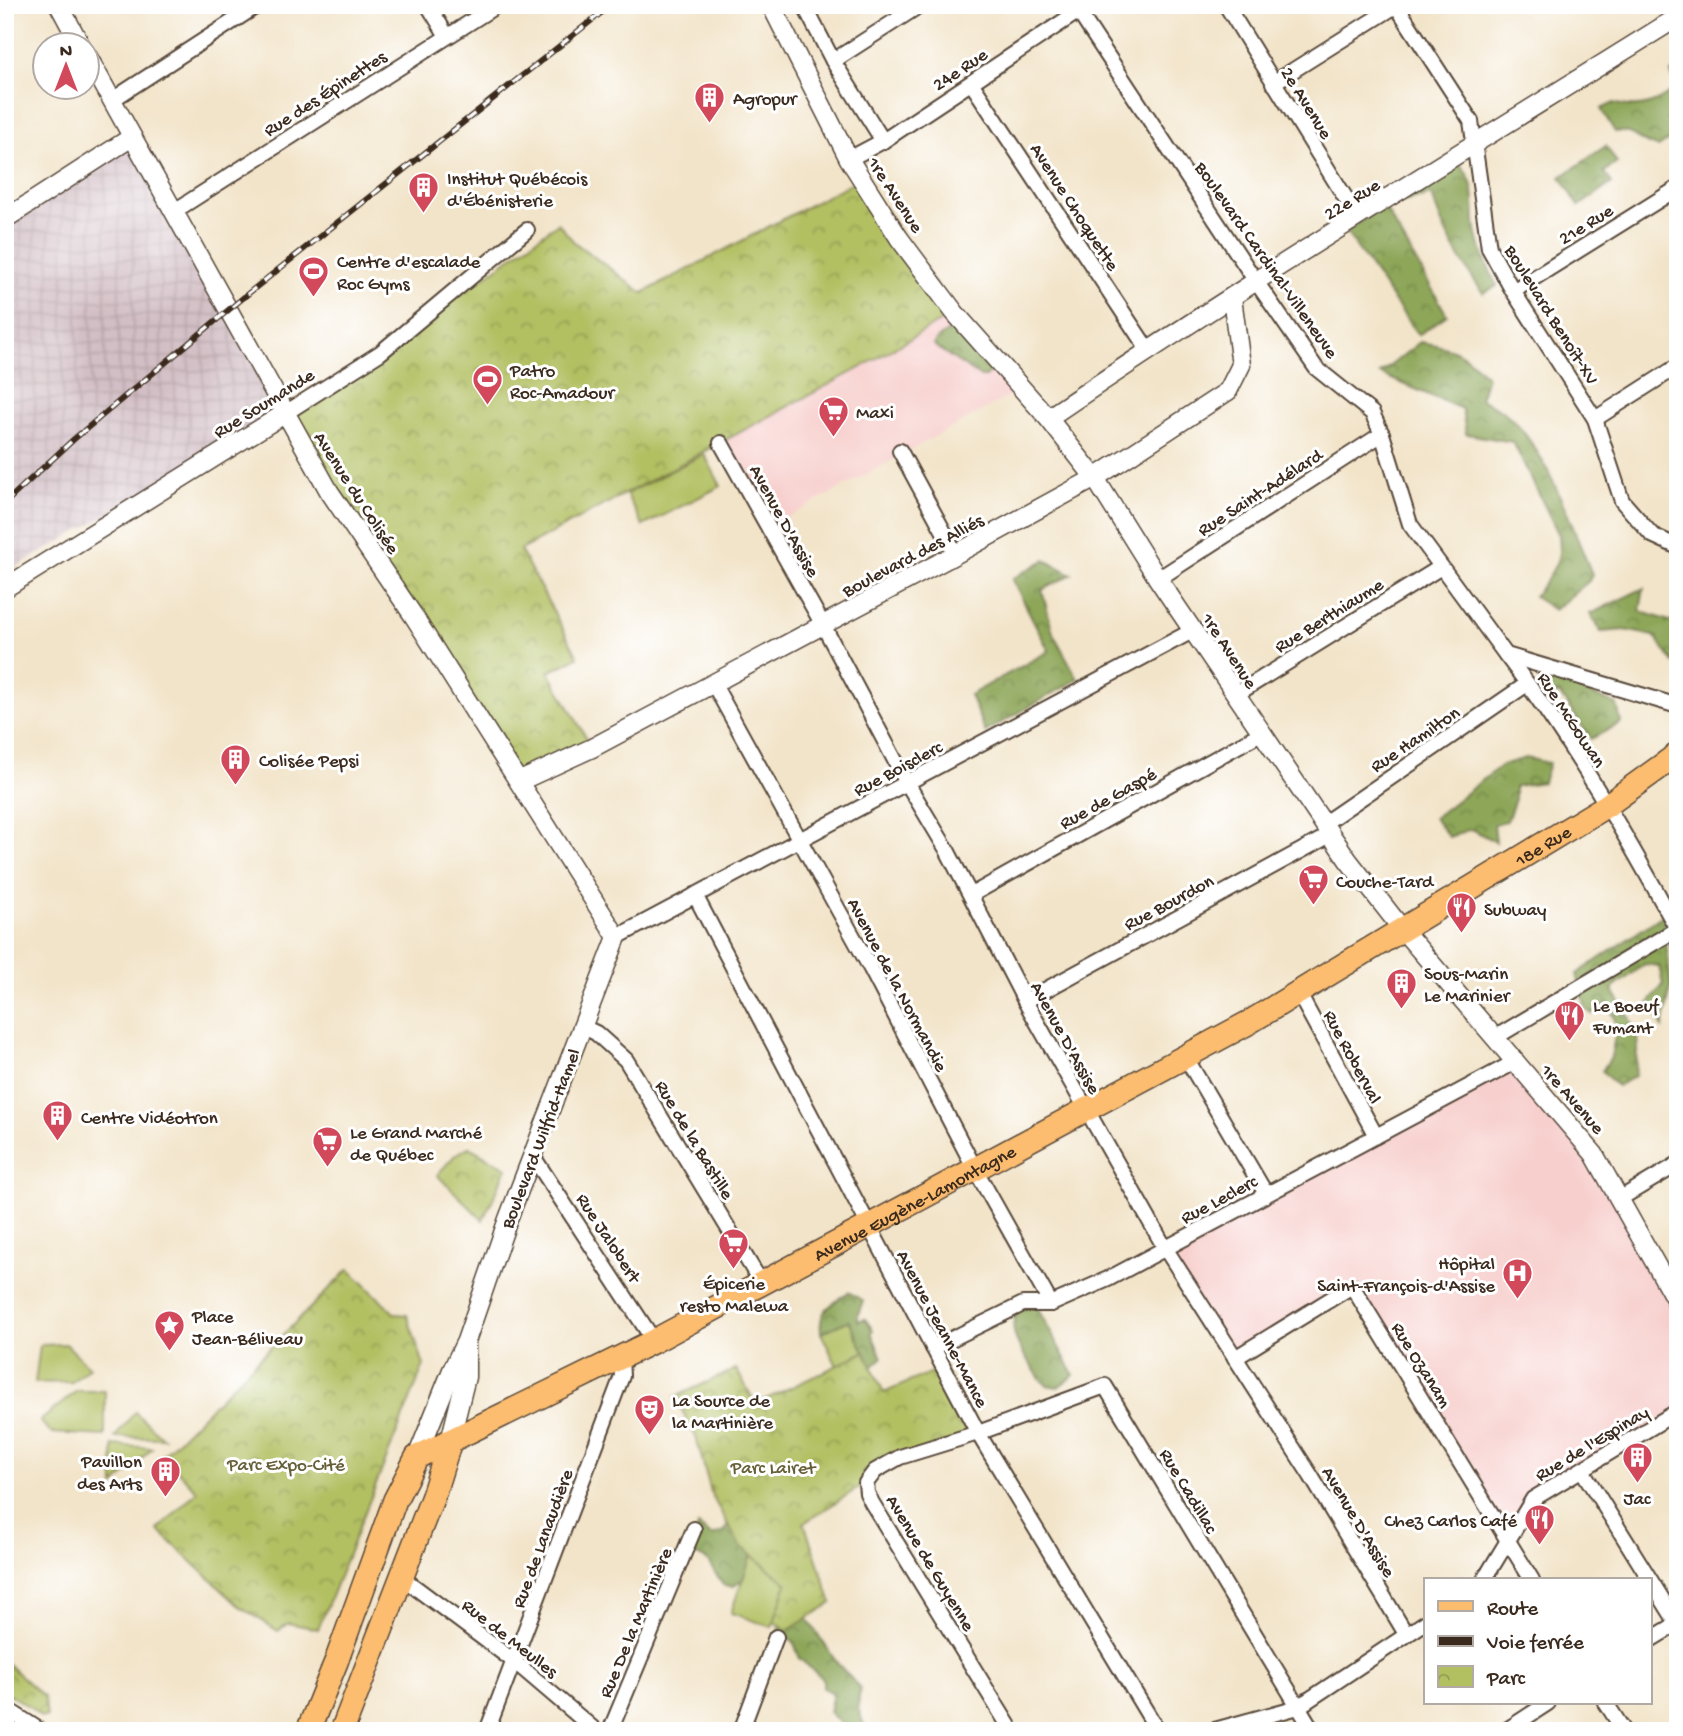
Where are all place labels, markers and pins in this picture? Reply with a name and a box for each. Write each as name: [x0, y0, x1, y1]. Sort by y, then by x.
building icon: Agropur: [693, 80, 727, 124]
place label: Agropur: [733, 89, 799, 112]
place label: Institut Québécois d'Ébénisterie: [447, 169, 588, 214]
building icon: Institut Québécois d'Ébénisterie: [407, 171, 441, 215]
place label: Centre d'escalade Roc Gyms: [337, 252, 481, 297]
sports icon: Centre d'escalade Roc Gyms: [297, 254, 331, 298]
place label: Patro Roc-Amadour: [509, 361, 616, 406]
sports icon: Patro Roc-Amadour: [470, 363, 504, 407]
supermarket icon: Maxi: [816, 394, 850, 438]
place label: Maxi: [856, 403, 894, 426]
building icon: Colisée Pepsi: [219, 742, 253, 786]
place label: Colisée Pepsi: [259, 751, 359, 774]
supermarket icon: Couche-Tard: [1296, 863, 1330, 907]
place label: Couche-Tard: [1336, 872, 1435, 895]
restaurant icon: Subway: [1444, 891, 1478, 935]
place label: Subway: [1484, 900, 1547, 923]
place label: Sous-Marin Le Marinier: [1424, 964, 1512, 1009]
building icon: Sous-Marin Le Marinier: [1384, 966, 1418, 1010]
place label: Le Boeuf Fumant: [1592, 996, 1661, 1041]
restaurant icon: Le Boeuf Fumant: [1553, 998, 1587, 1042]
building icon: Centre Vidéotron: [41, 1099, 75, 1143]
place label: Centre Vidéotron: [81, 1108, 218, 1131]
place label: Le Grand Marché de Québec: [350, 1123, 482, 1168]
supermarket icon: Le Grand Marché de Québec: [310, 1125, 344, 1169]
supermarket icon: Épicerie resto Malewa: [717, 1226, 751, 1270]
place label: Hôpital Saint-François-d'Assise: [1317, 1254, 1495, 1299]
hospital icon: Hôpital Saint-François-d'Assise: [1501, 1256, 1535, 1300]
place label: Épicerie resto Malewa: [680, 1274, 790, 1319]
place label: Place Jean-Béliveau: [191, 1307, 303, 1352]
place icon: Place Jean-Béliveau: [152, 1309, 186, 1353]
place label: La Source de la Martinière: [672, 1391, 773, 1436]
theatre icon: La Source de la Martinière: [632, 1393, 666, 1437]
building icon: Jac: [1620, 1441, 1654, 1485]
place label: Pavillon des Arts: [77, 1452, 143, 1497]
building icon: Pavillon des Arts: [148, 1454, 182, 1498]
place label: Jac: [1623, 1489, 1651, 1512]
restaurant icon: Chez Carlos Café: [1523, 1502, 1557, 1546]
place label: Chez Carlos Café: [1384, 1511, 1517, 1534]

